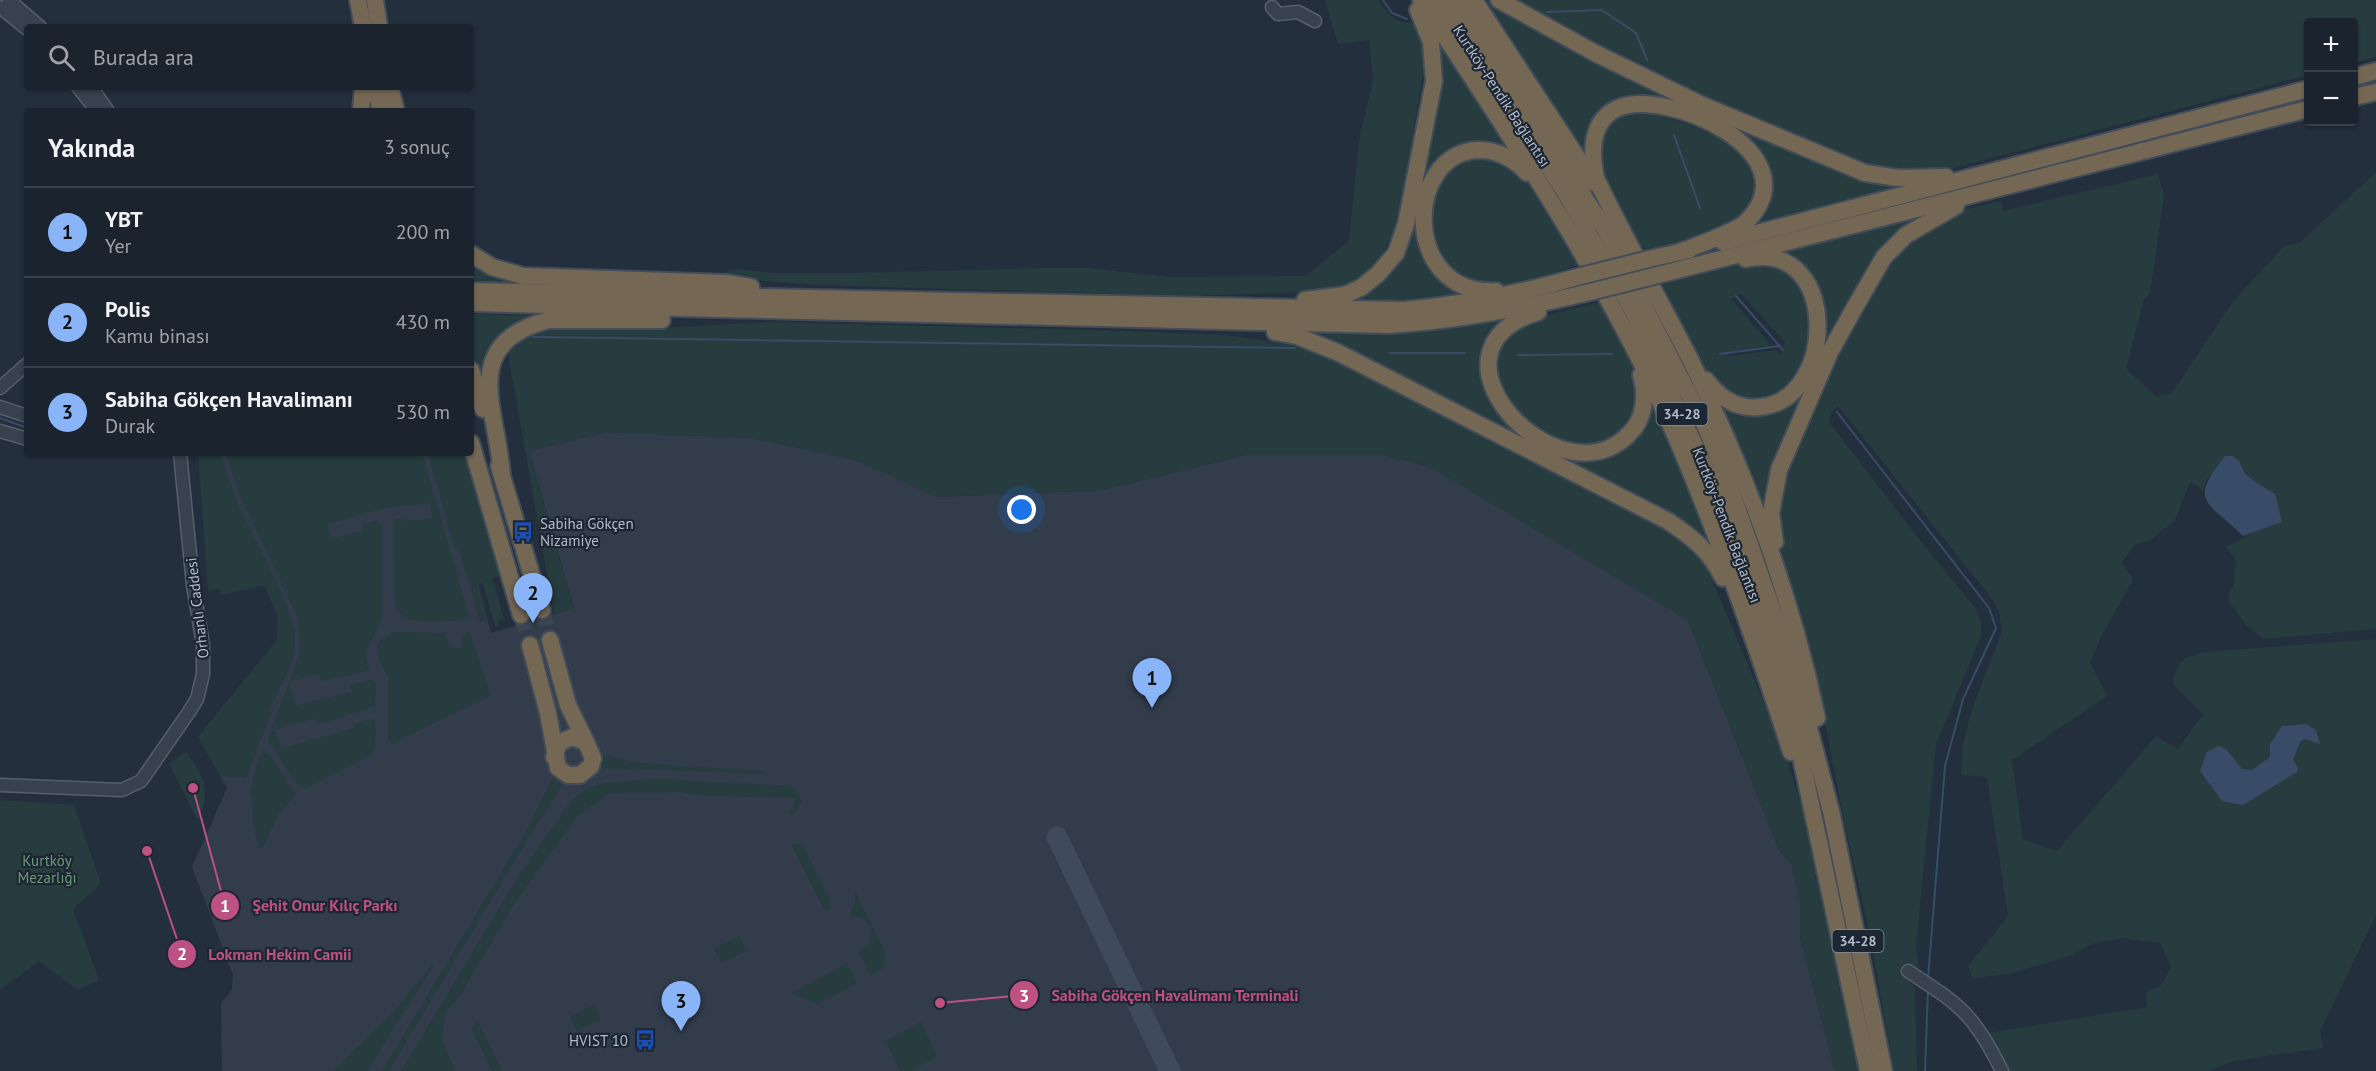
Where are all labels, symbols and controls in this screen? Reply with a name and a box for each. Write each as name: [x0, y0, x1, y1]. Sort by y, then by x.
map controls: [2304, 18, 2358, 126]
button: +: [2304, 18, 2358, 72]
street label: Kurtköy-Pendik Bağlantısı: [1449, 22, 1555, 170]
search box: [24, 24, 474, 90]
icon: search: [45, 41, 78, 74]
text: Burada ara: [93, 43, 194, 71]
button: −: [2304, 72, 2358, 126]
text: Yakında: [48, 131, 135, 164]
text: 3 sonuç: [384, 134, 450, 160]
text: YBT: [105, 205, 143, 233]
text: 1: [62, 219, 73, 245]
text: 200 m: [396, 219, 450, 245]
text: Yer: [105, 233, 131, 259]
text: Polis: [105, 295, 150, 323]
text: 2: [62, 309, 73, 335]
text: 430 m: [396, 309, 450, 335]
text: Kamu binası: [105, 323, 210, 349]
text: Sabiha Gökçen Havalimanı: [105, 385, 353, 413]
text: 3: [62, 399, 73, 425]
text: 530 m: [396, 399, 450, 425]
road number: 34-28: [1656, 403, 1708, 425]
text: Durak: [105, 413, 155, 439]
street label: Kurtköy-Pendik Bağlantısı: [1689, 445, 1765, 605]
your location: [1007, 495, 1036, 524]
place label: Sabiha Gökçen Nizamiye: [540, 514, 634, 550]
bus stop icon: Sabiha Gökçen Nizamiye: [511, 520, 535, 544]
street label: Orhanlı Caddesi: [181, 556, 213, 660]
pin: 2: [514, 574, 552, 623]
pin: 1: [1132, 658, 1172, 708]
park label: Kurtköy Mezarlığı: [17, 851, 77, 887]
callout: Şehit Onur Kılıç Parkı: [210, 889, 409, 923]
text: 1: [220, 894, 230, 917]
text: Şehit Onur Kılıç Parkı: [253, 895, 398, 915]
road number: 34-28: [1832, 930, 1884, 952]
callout: Lokman Hekim Camii: [167, 937, 364, 971]
text: 2: [177, 942, 187, 965]
text: Lokman Hekim Camii: [208, 944, 352, 964]
callout: Sabiha Gökçen Havalimanı Terminali: [1009, 978, 1311, 1012]
pin: 3: [662, 982, 700, 1031]
text: 3: [1019, 984, 1029, 1007]
text: Sabiha Gökçen Havalimanı Terminali: [1051, 985, 1299, 1005]
bus stop icon: HVIST 10: [633, 1028, 657, 1052]
place label: HVIST 10: [569, 1031, 628, 1050]

